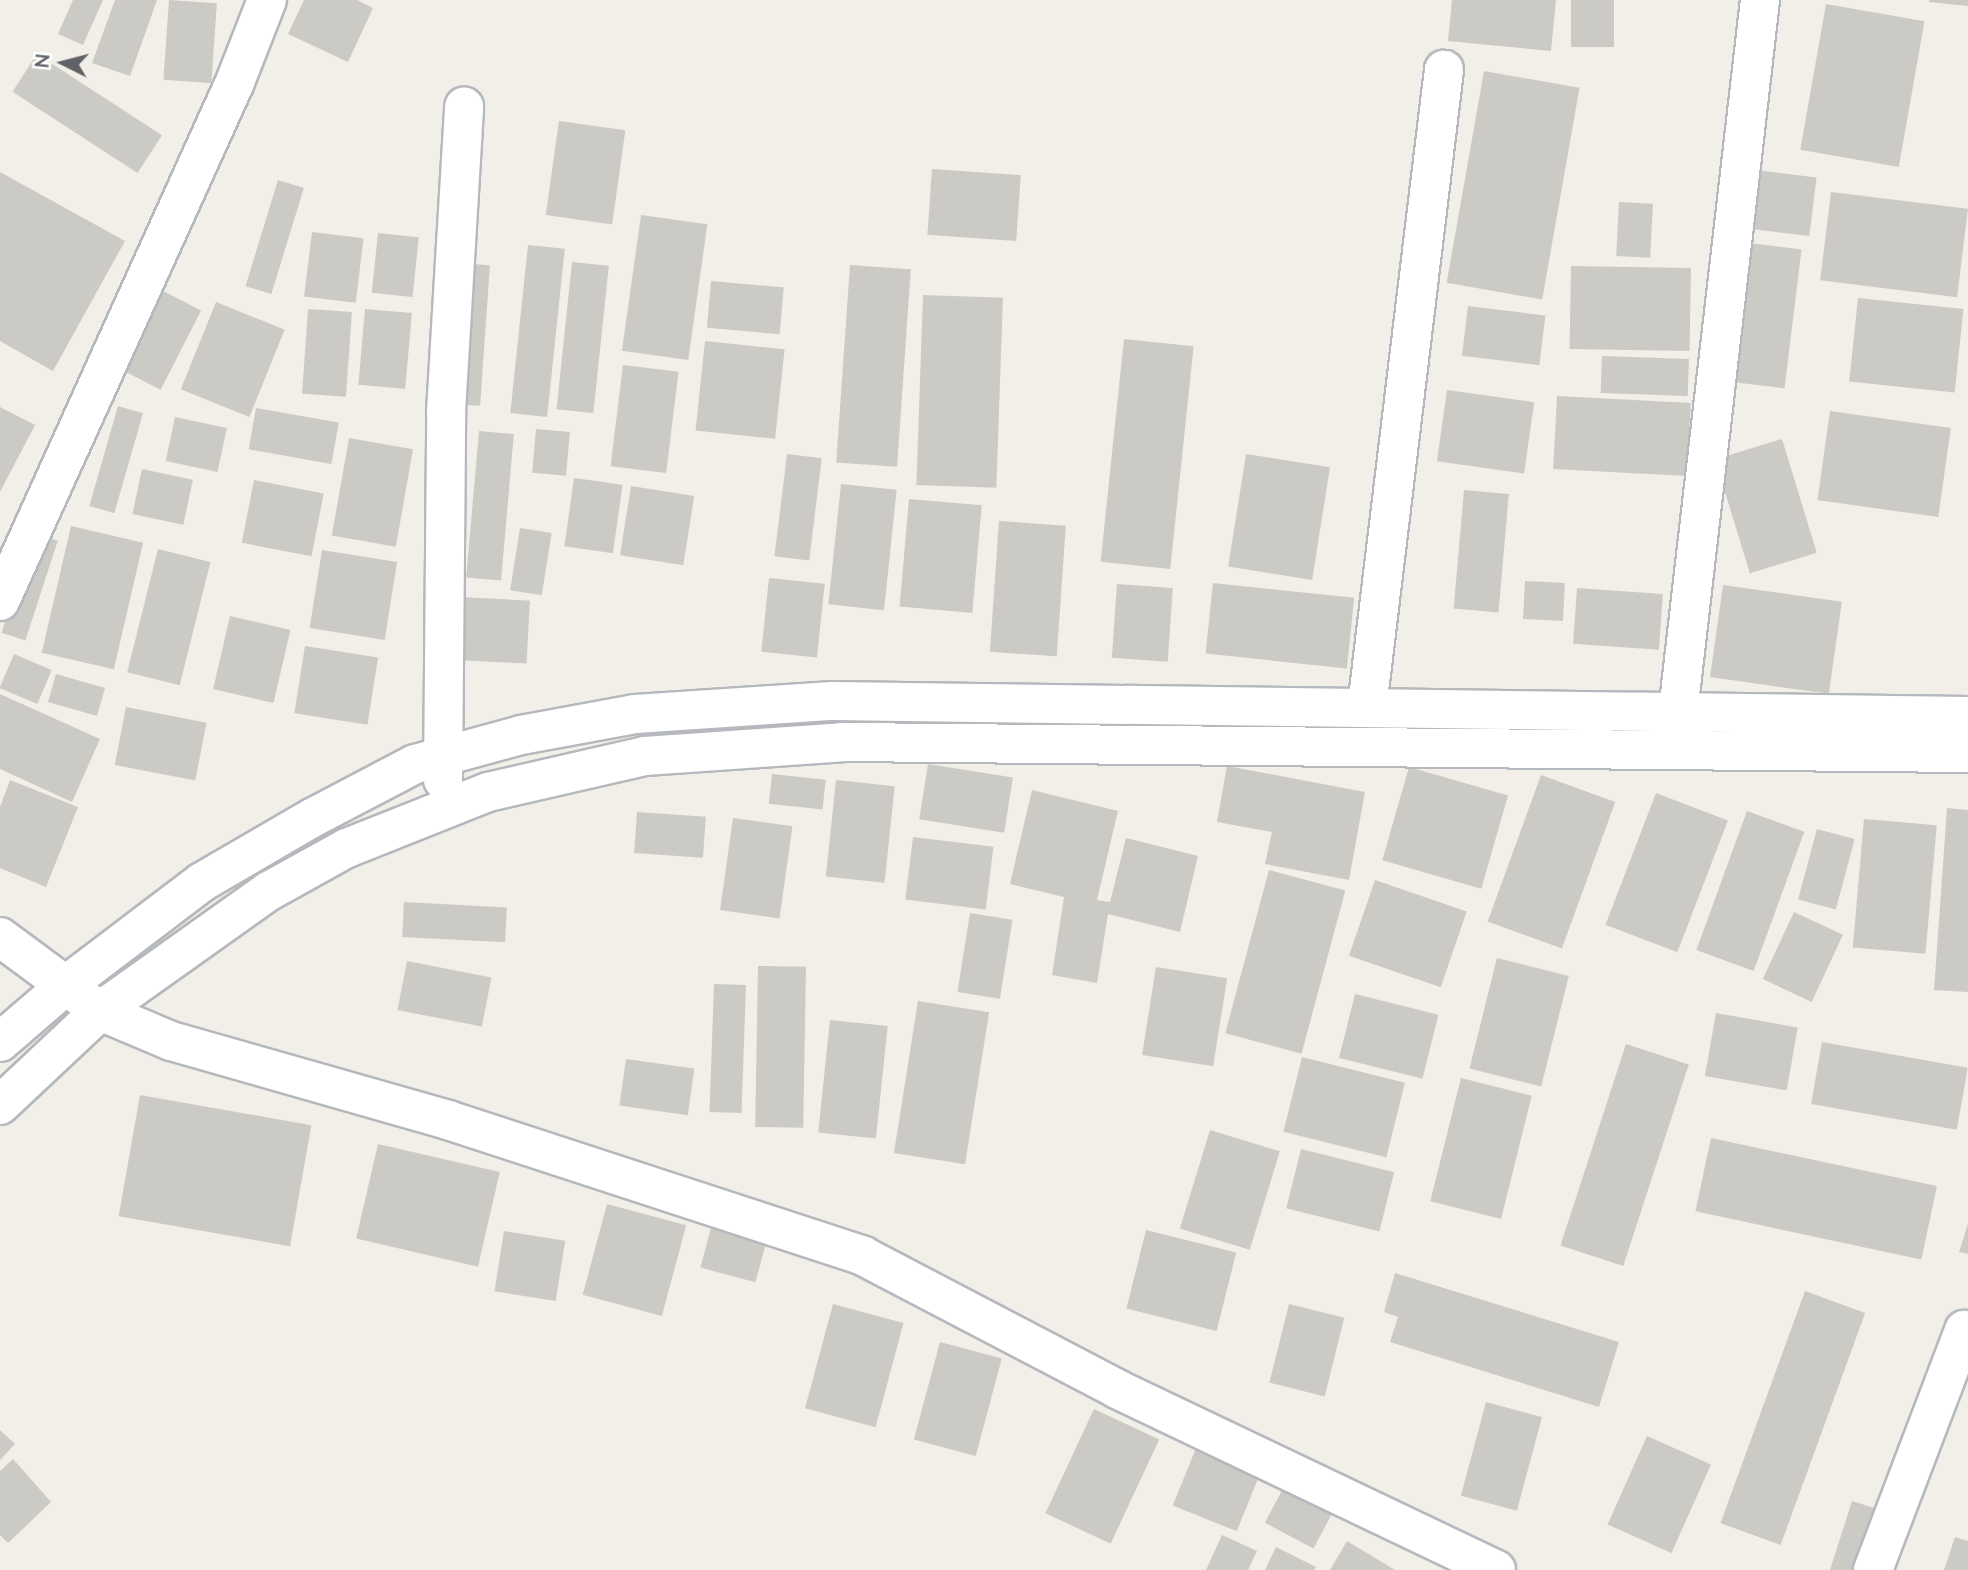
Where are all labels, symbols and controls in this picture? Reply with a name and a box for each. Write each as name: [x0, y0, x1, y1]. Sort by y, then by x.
north arrow: [28, 28, 98, 98]
text: N: [29, 52, 55, 69]

